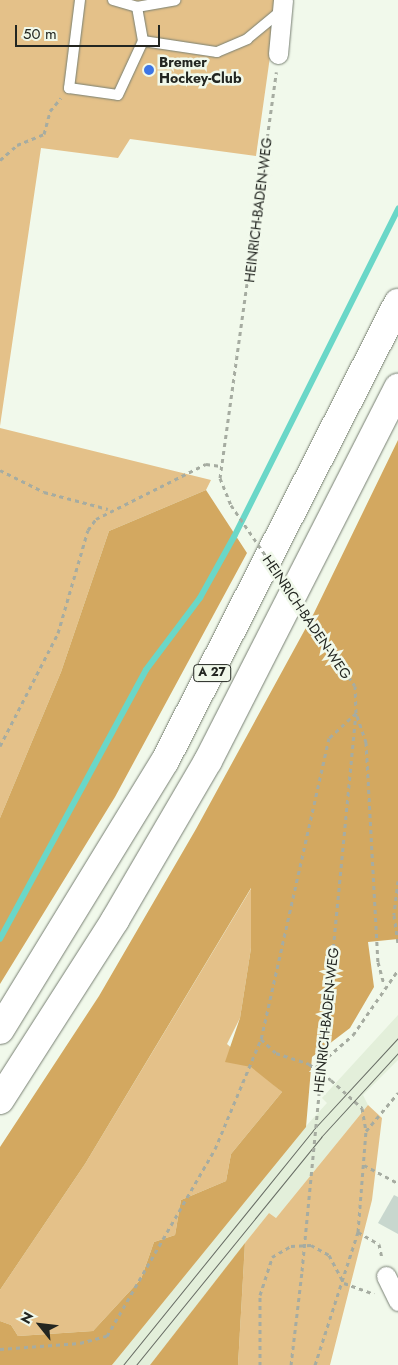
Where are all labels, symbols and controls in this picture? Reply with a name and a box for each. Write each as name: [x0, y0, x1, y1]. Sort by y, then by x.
scale bar: [18, 15, 162, 47]
text: 50 m: [23, 23, 57, 45]
place label: Bremer Hockey-Club: [159, 54, 242, 86]
marker: Bremer Hockey-Club: [143, 64, 155, 76]
street label: HEINRICH-BADEN-WEG: [241, 136, 275, 284]
street label: HEINRICH-BADEN-WEG: [259, 552, 355, 682]
road number: A 27: [192, 664, 232, 682]
street label: HEINRICH-BADEN-WEG: [310, 946, 342, 1094]
north arrow: [15, 1300, 65, 1350]
text: N: [15, 1308, 38, 1327]

